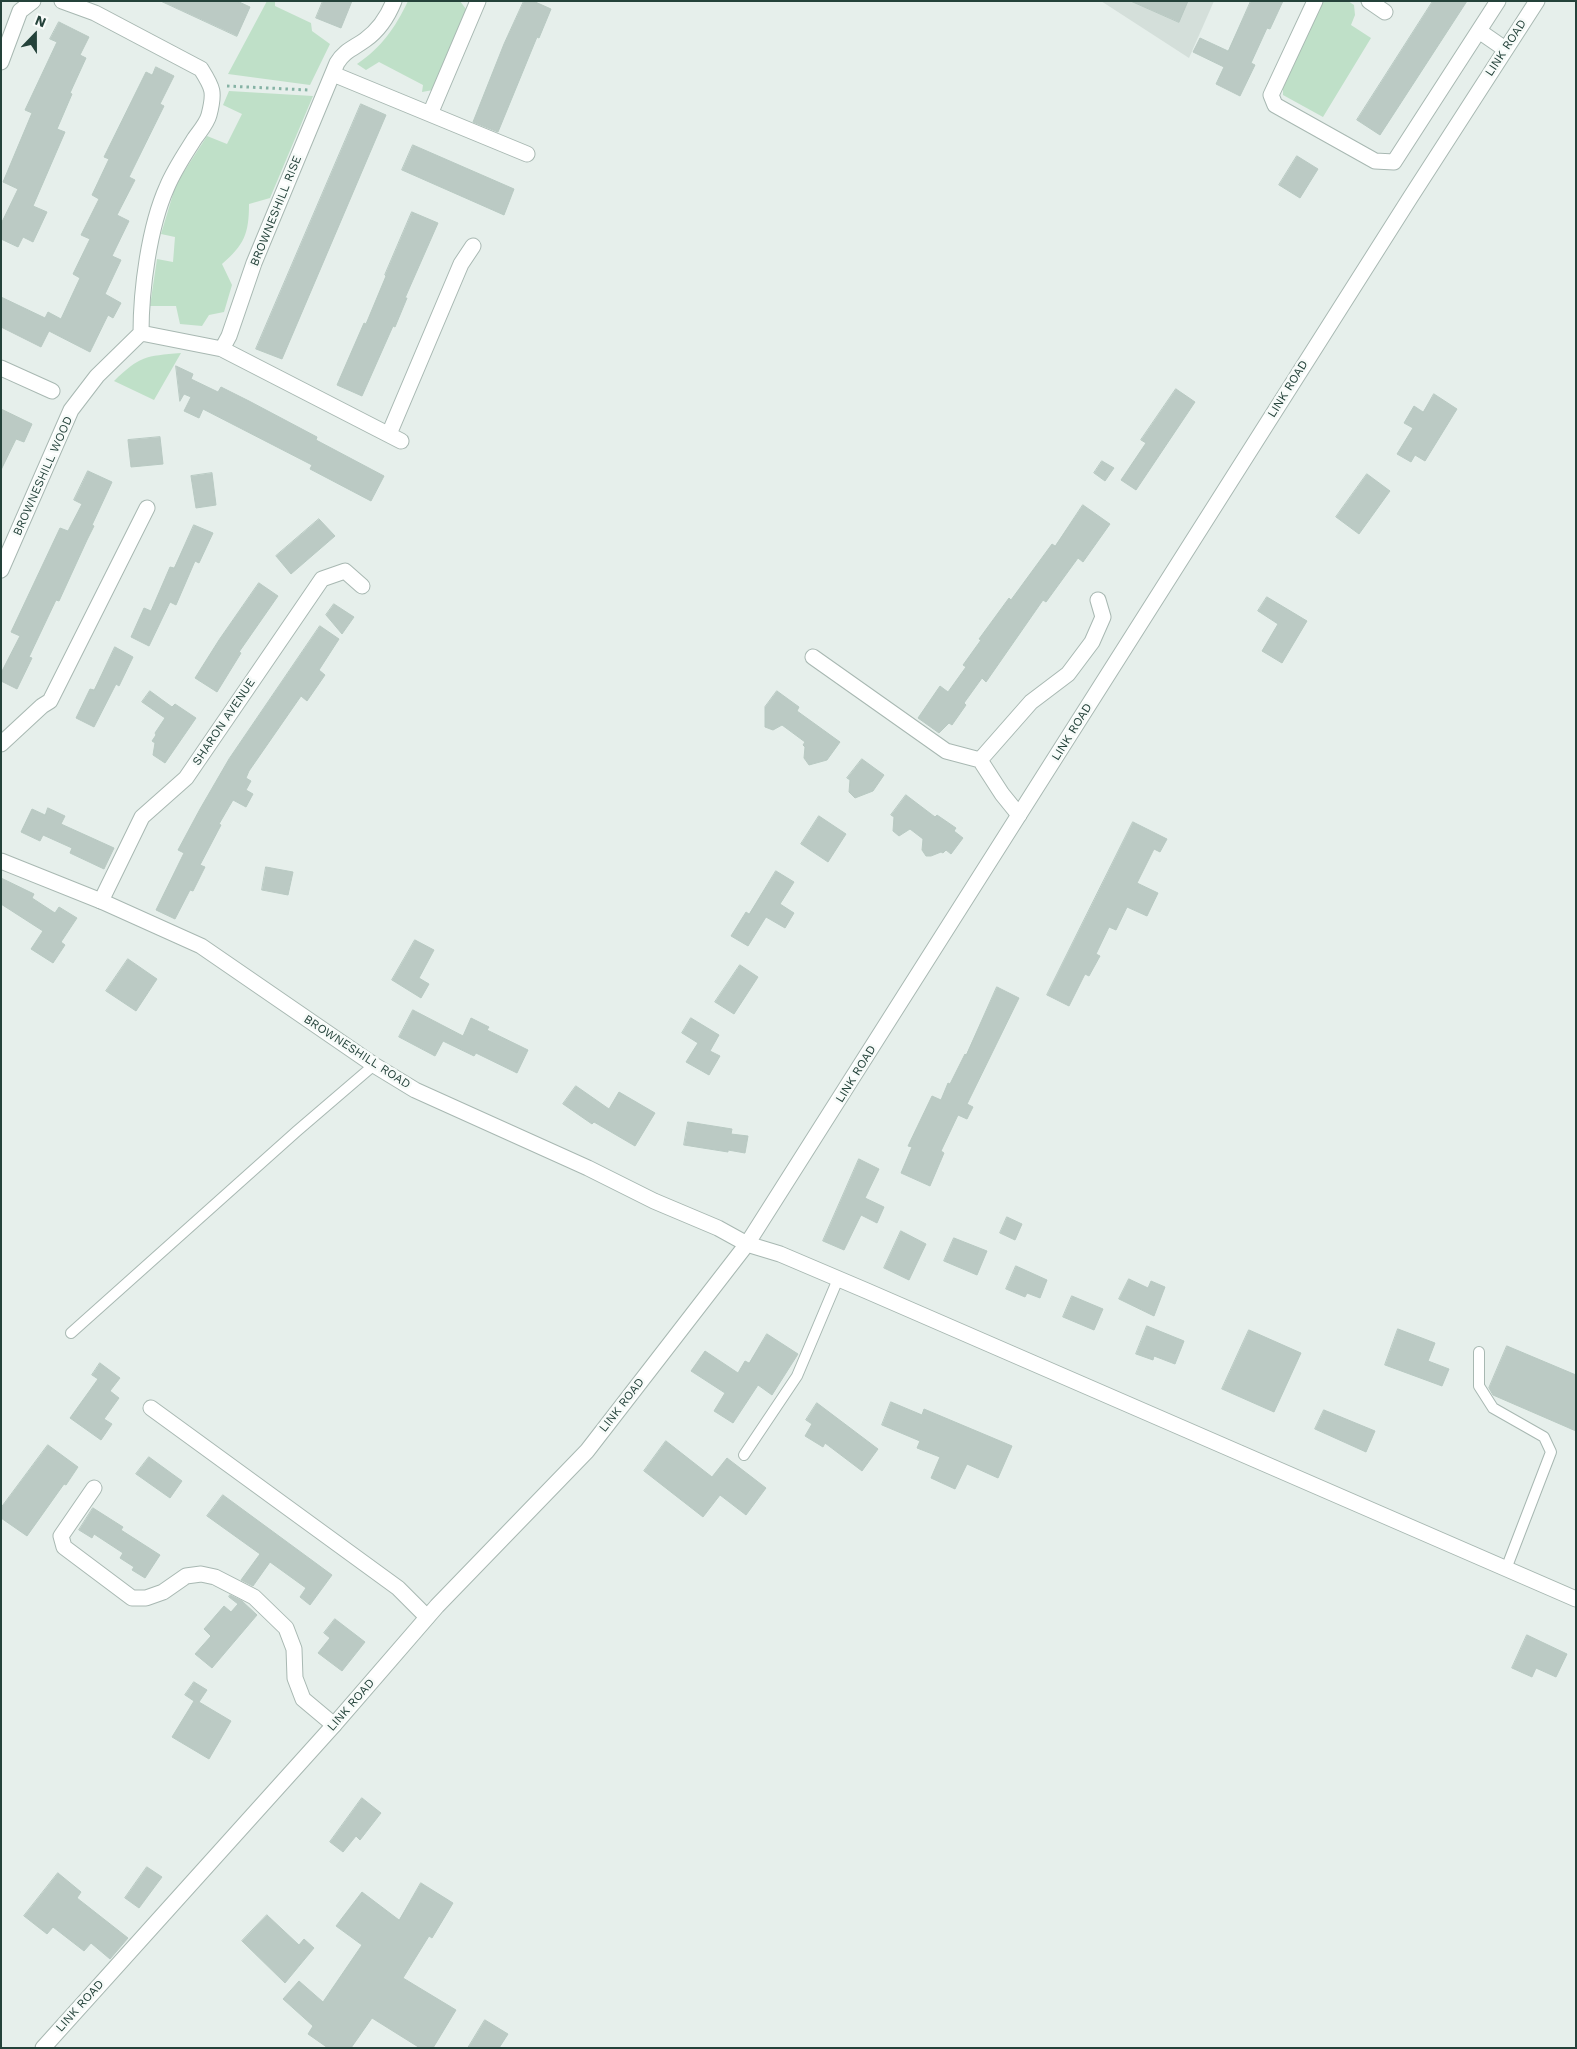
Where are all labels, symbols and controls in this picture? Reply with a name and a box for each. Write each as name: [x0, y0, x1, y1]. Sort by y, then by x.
north arrow: [10, 10, 60, 60]
text: N: [33, 12, 48, 30]
street label: LINK ROAD: [1482, 17, 1530, 79]
street label: BROWNESHILL RISE: [247, 154, 305, 268]
street label: LINK ROAD: [1265, 358, 1311, 420]
street label: BROWNESHILL WOOD: [10, 414, 76, 538]
street label: SHARON AVENUE: [190, 676, 258, 768]
street label: LINK ROAD: [1049, 701, 1095, 763]
street label: BROWNESHILL ROAD: [301, 1012, 413, 1092]
street label: LINK ROAD: [833, 1043, 879, 1105]
street label: LINK ROAD: [596, 1375, 648, 1435]
street label: LINK ROAD: [324, 1676, 378, 1734]
street label: LINK ROAD: [53, 1977, 107, 2035]

